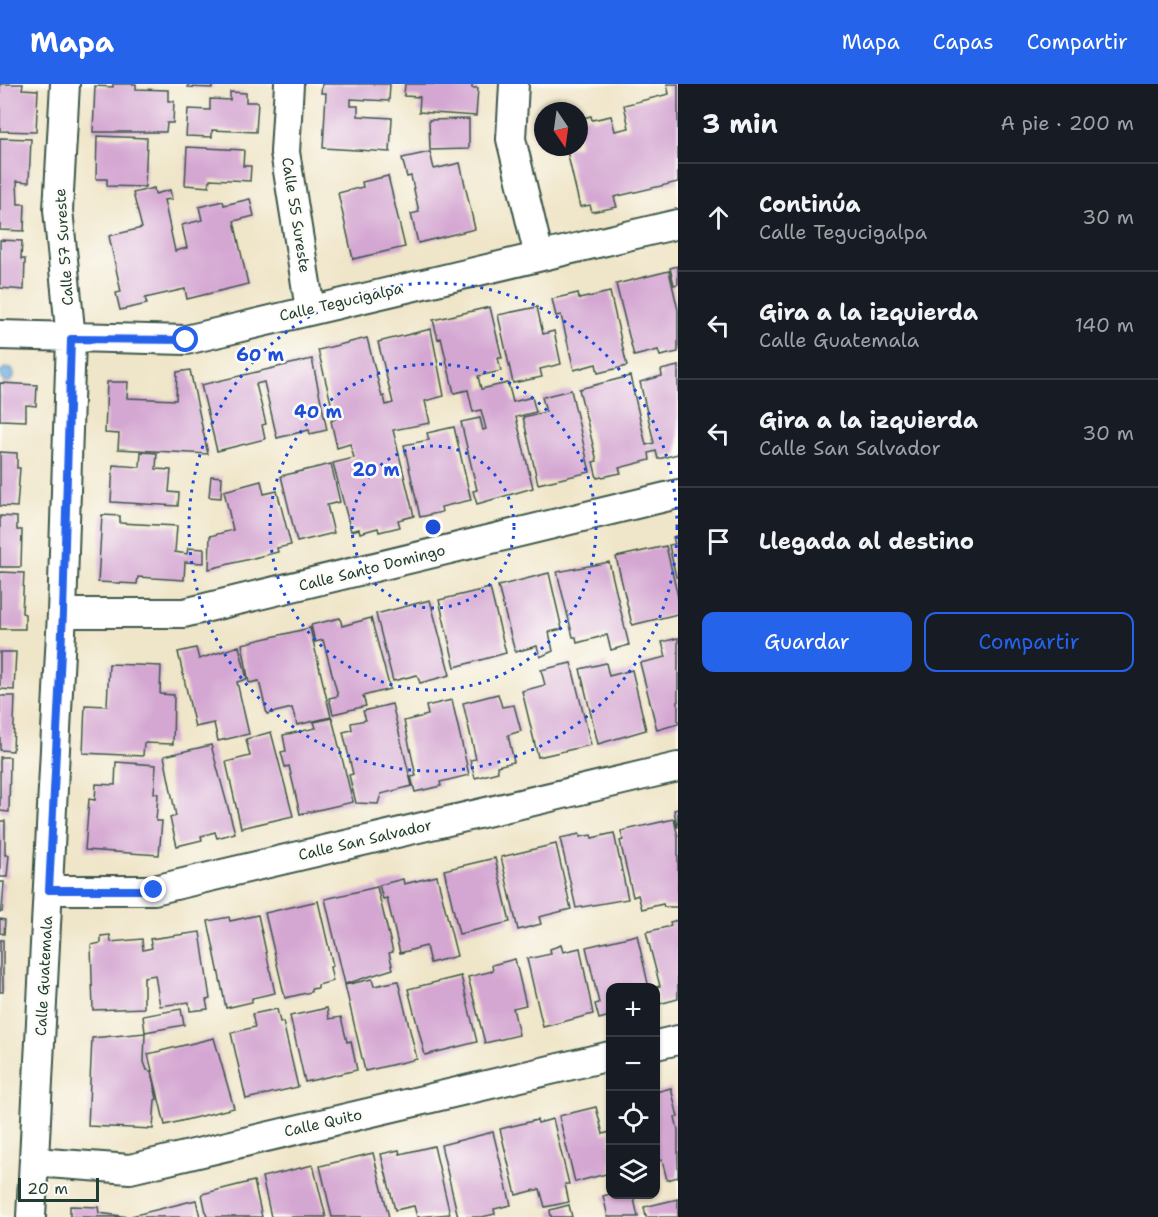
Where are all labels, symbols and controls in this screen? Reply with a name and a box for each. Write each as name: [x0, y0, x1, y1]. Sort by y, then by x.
text: Mapa: [30, 23, 114, 61]
text: Mapa: [842, 28, 900, 56]
text: Capas: [933, 28, 994, 56]
text: Compartir: [1027, 28, 1128, 56]
north arrow: [534, 102, 588, 156]
text: 3 min: [702, 106, 778, 141]
text: A pie · 200 m: [1000, 110, 1134, 136]
street label: Calle 55 Sureste: [277, 156, 315, 274]
street label: Calle 57 Sureste: [50, 188, 78, 306]
text: Continúa: [759, 190, 861, 219]
icon: ahead: [702, 201, 735, 234]
text: 30 m: [1082, 204, 1134, 230]
text: Calle Tegucigalpa: [759, 219, 927, 245]
street label: Calle Tegucigalpa: [277, 278, 405, 326]
text: Gira a la izquierda: [759, 298, 978, 327]
icon: left: [702, 309, 735, 342]
text: 140 m: [1075, 312, 1134, 338]
route start: [172, 326, 198, 352]
text: Calle Guatemala: [759, 327, 919, 353]
text: 60 m: [236, 343, 284, 367]
text: 40 m: [294, 400, 342, 424]
text: Gira a la izquierda: [759, 406, 978, 435]
icon: left: [702, 417, 735, 450]
text: 30 m: [1082, 420, 1134, 446]
text: Calle San Salvador: [759, 435, 941, 461]
text: 20 m: [352, 458, 400, 482]
centre of rings: [423, 517, 443, 537]
icon: arrive: [702, 525, 735, 558]
text: Llegada al destino: [759, 527, 974, 556]
street label: Calle Santo Domingo: [297, 540, 447, 596]
button: Guardar: [702, 612, 912, 672]
button: Compartir: [924, 612, 1134, 672]
street label: Calle San Salvador: [296, 815, 434, 865]
route end: [140, 876, 166, 902]
street label: Calle Guatemala: [31, 915, 57, 1037]
map controls: [606, 983, 660, 1199]
button: +: [606, 983, 660, 1037]
button: −: [606, 1037, 660, 1091]
button: locate: [606, 1091, 660, 1145]
street label: Calle Quito: [282, 1104, 364, 1142]
button: layers: [606, 1145, 660, 1199]
scale bar: [18, 1175, 99, 1202]
text: 20 m: [27, 1178, 68, 1199]

